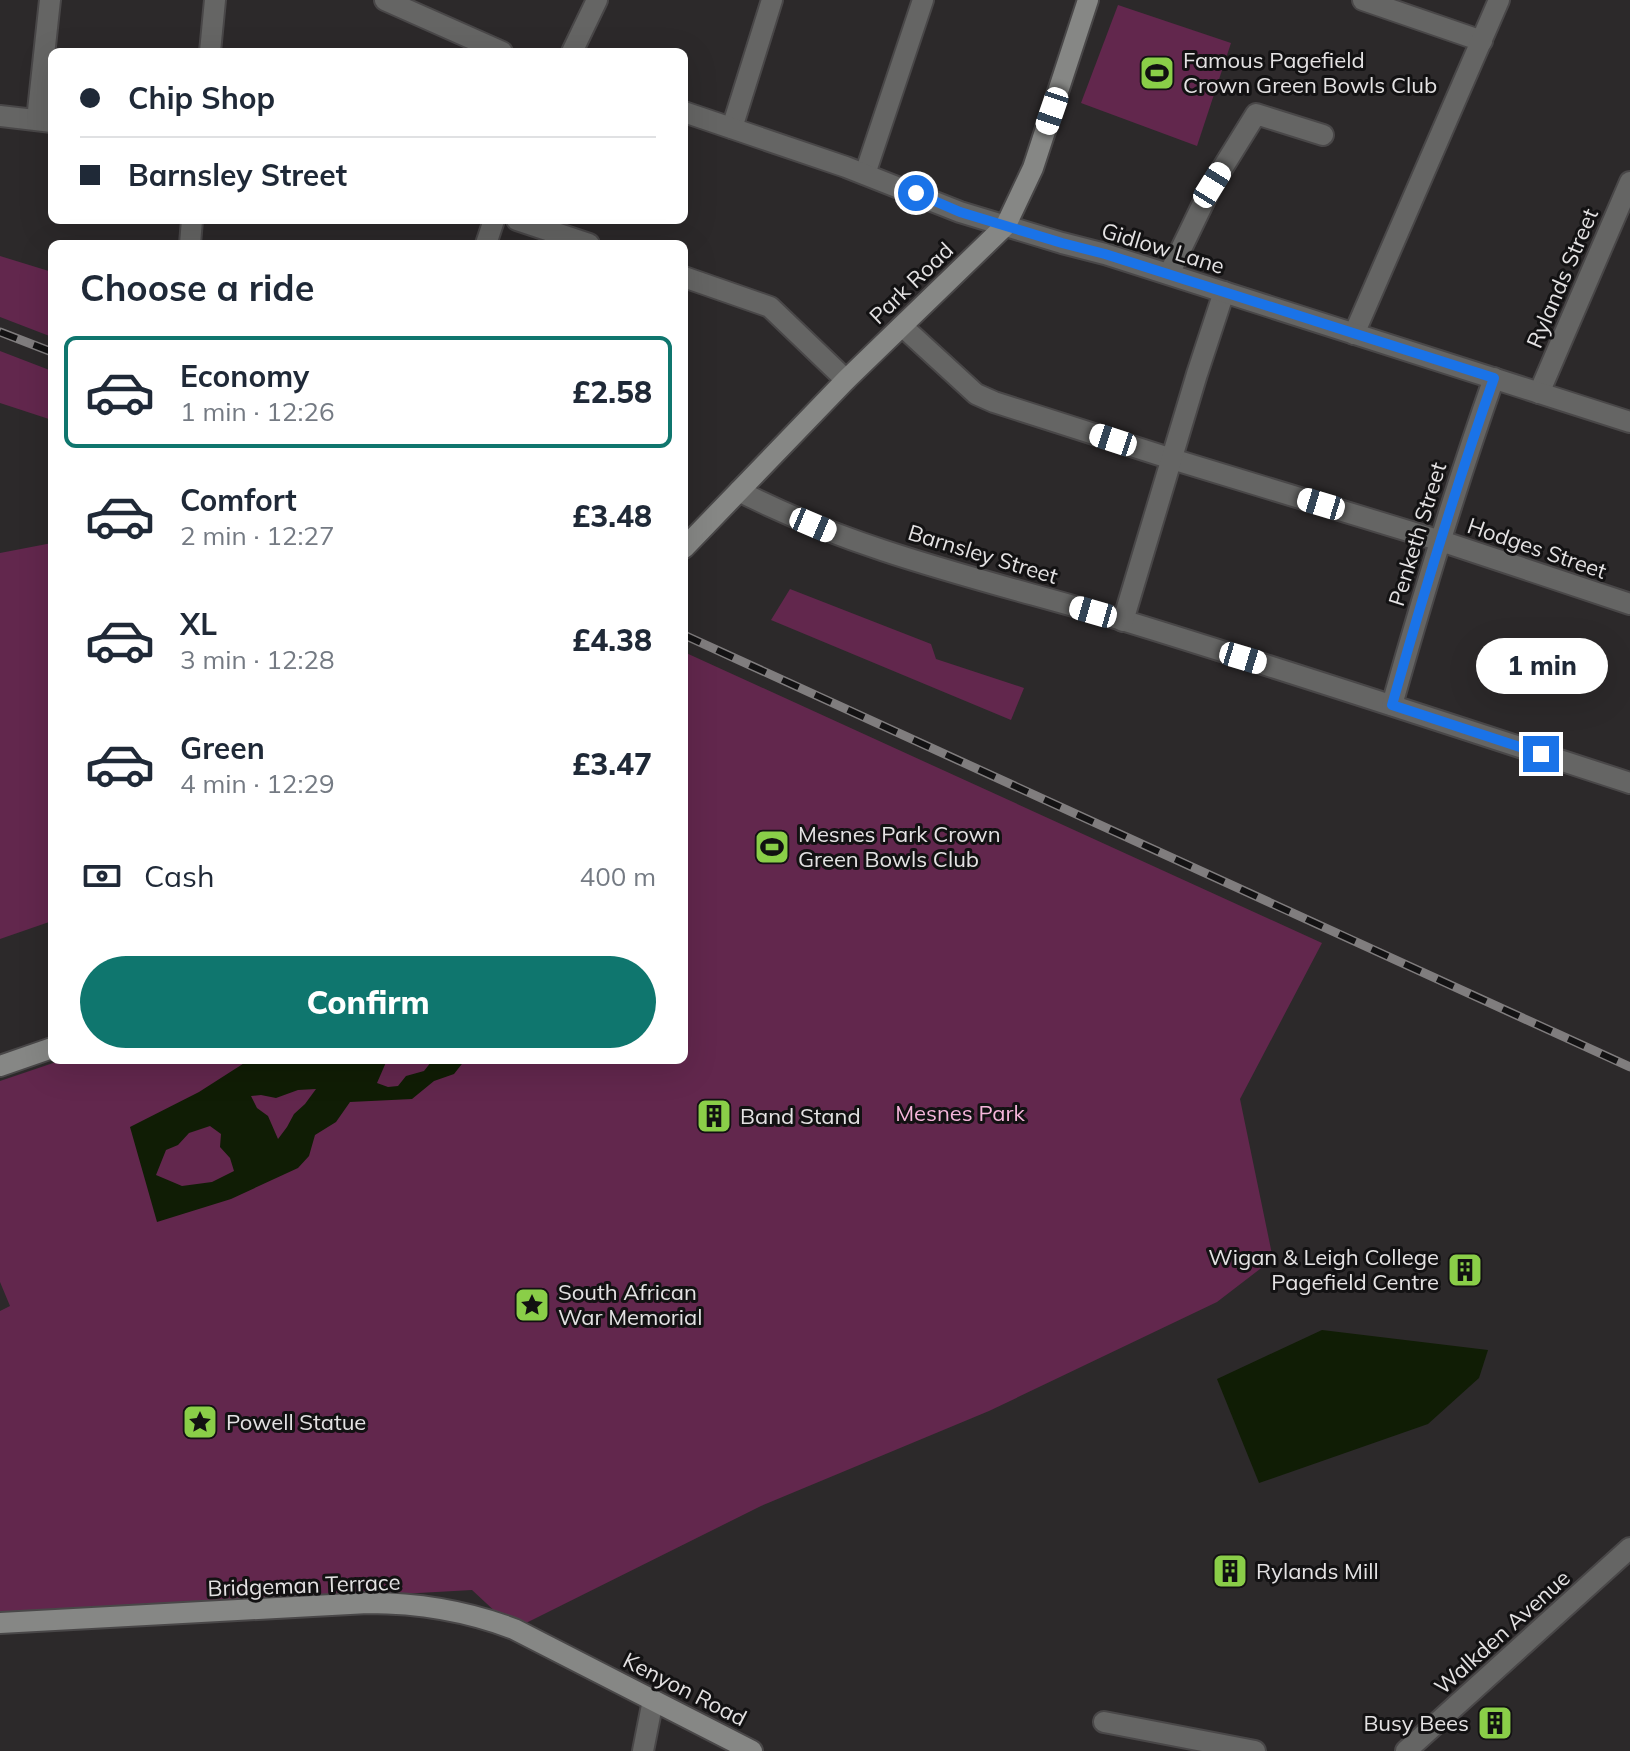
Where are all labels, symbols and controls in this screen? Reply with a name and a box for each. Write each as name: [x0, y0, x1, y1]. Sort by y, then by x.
place label: Famous Pagefield Crown Green Bowls Club: [1183, 46, 1437, 99]
sports icon: Famous Pagefield Crown Green Bowls Club: [1138, 54, 1176, 92]
text: Chip Shop: [128, 79, 275, 117]
car: [1033, 84, 1071, 138]
text: Barnsley Street: [128, 156, 347, 194]
car: [1189, 158, 1235, 212]
route start: [898, 175, 934, 211]
street label: Rylands Street: [1520, 204, 1604, 352]
street label: Gidlow Lane: [1098, 216, 1228, 280]
street label: Park Road: [863, 236, 959, 330]
text: Choose a ride: [80, 265, 314, 310]
icon: car: [84, 356, 156, 428]
text: Economy: [180, 357, 309, 395]
text: £2.58: [572, 373, 652, 411]
text: 1 min · 12:26: [180, 395, 335, 428]
car: [1086, 421, 1140, 459]
street label: Penketh Street: [1382, 458, 1452, 609]
icon: car: [84, 480, 156, 552]
text: Comfort: [180, 481, 297, 519]
car: [1295, 486, 1347, 522]
text: £3.48: [572, 497, 652, 535]
car: [786, 505, 840, 545]
street label: Hodges Street: [1464, 511, 1611, 585]
street label: Barnsley Street: [905, 518, 1062, 590]
text: 2 min · 12:27: [180, 519, 335, 552]
car: [1067, 594, 1119, 630]
icon: car: [84, 604, 156, 676]
text: XL: [180, 605, 217, 643]
text: £4.38: [572, 621, 652, 659]
callout: 1 min: [1475, 638, 1607, 694]
car: [1217, 640, 1269, 676]
text: 3 min · 12:28: [180, 643, 335, 676]
text: 1 min: [1507, 649, 1577, 682]
icon: car: [84, 728, 156, 800]
text: Green: [180, 729, 265, 767]
route end: [1523, 736, 1559, 772]
text: £3.47: [572, 745, 652, 783]
text: 4 min · 12:29: [180, 767, 335, 800]
place label: Mesnes Park Crown Green Bowls Club: [798, 820, 1001, 873]
sports icon: Mesnes Park Crown Green Bowls Club: [753, 828, 791, 866]
icon: cash: [80, 854, 124, 898]
text: Cash: [144, 857, 215, 895]
text: 400 m: [580, 860, 656, 893]
button: Confirm: [80, 956, 656, 1048]
building icon: Band Stand: [695, 1097, 733, 1135]
park label: Mesnes Park: [895, 1099, 1025, 1127]
place label: Band Stand: [740, 1102, 861, 1130]
place label: Wigan & Leigh College Pagefield Centre: [1208, 1243, 1439, 1296]
building icon: Wigan & Leigh College Pagefield Centre: [1446, 1251, 1484, 1289]
place label: South African War Memorial: [558, 1278, 703, 1331]
place icon: South African War Memorial: [513, 1286, 551, 1324]
place icon: Powell Statue: [181, 1403, 219, 1441]
place label: Powell Statue: [226, 1408, 366, 1436]
building icon: Rylands Mill: [1211, 1552, 1249, 1590]
place label: Rylands Mill: [1256, 1557, 1379, 1585]
street label: Walkden Avenue: [1428, 1564, 1576, 1700]
street label: Bridgeman Terrace: [207, 1568, 401, 1602]
street label: Kenyon Road: [618, 1646, 752, 1732]
building icon: Busy Bees: [1476, 1704, 1514, 1742]
place label: Busy Bees: [1363, 1709, 1469, 1737]

